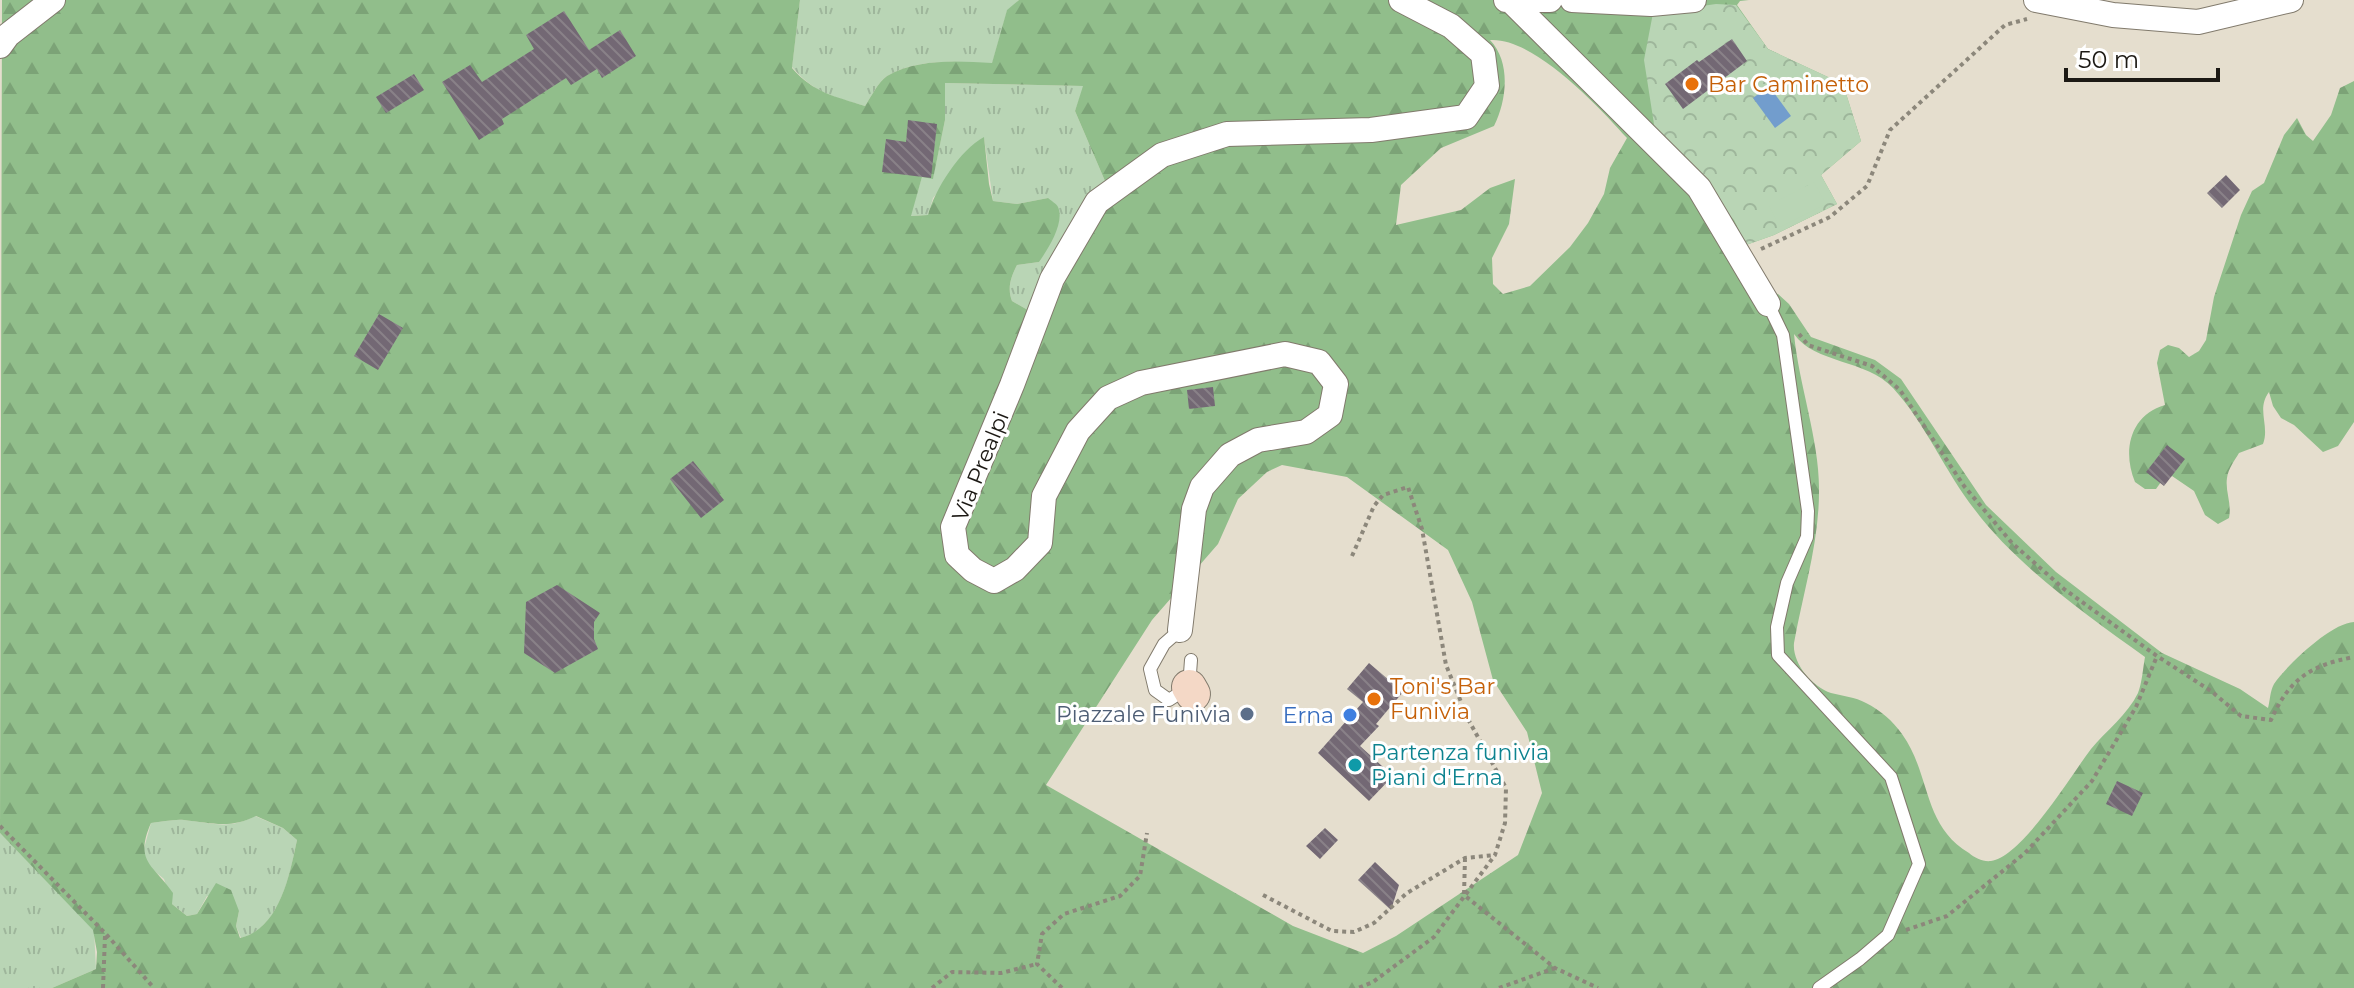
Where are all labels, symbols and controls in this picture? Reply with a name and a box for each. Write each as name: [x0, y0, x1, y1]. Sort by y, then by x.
scale bar: [2066, 32, 2218, 82]
text: 50 m: [2078, 45, 2139, 74]
place label: Bar Caminetto: [1708, 71, 1869, 98]
marker: Bar Caminetto: [1683, 75, 1701, 93]
street label: Via Prealpi: [946, 407, 1015, 525]
place label: Toni's Bar Funivia: [1390, 673, 1495, 725]
marker: Toni's Bar Funivia: [1365, 690, 1383, 708]
place label: Piazzale Funivia: [1056, 701, 1231, 728]
place label: Erna: [1283, 702, 1334, 729]
marker: Piazzale Funivia: [1238, 705, 1256, 723]
marker: Erna: [1341, 706, 1359, 724]
place label: Partenza funivia Piani d'Erna: [1371, 739, 1549, 791]
marker: Partenza funivia Piani d'Erna: [1346, 756, 1364, 774]

